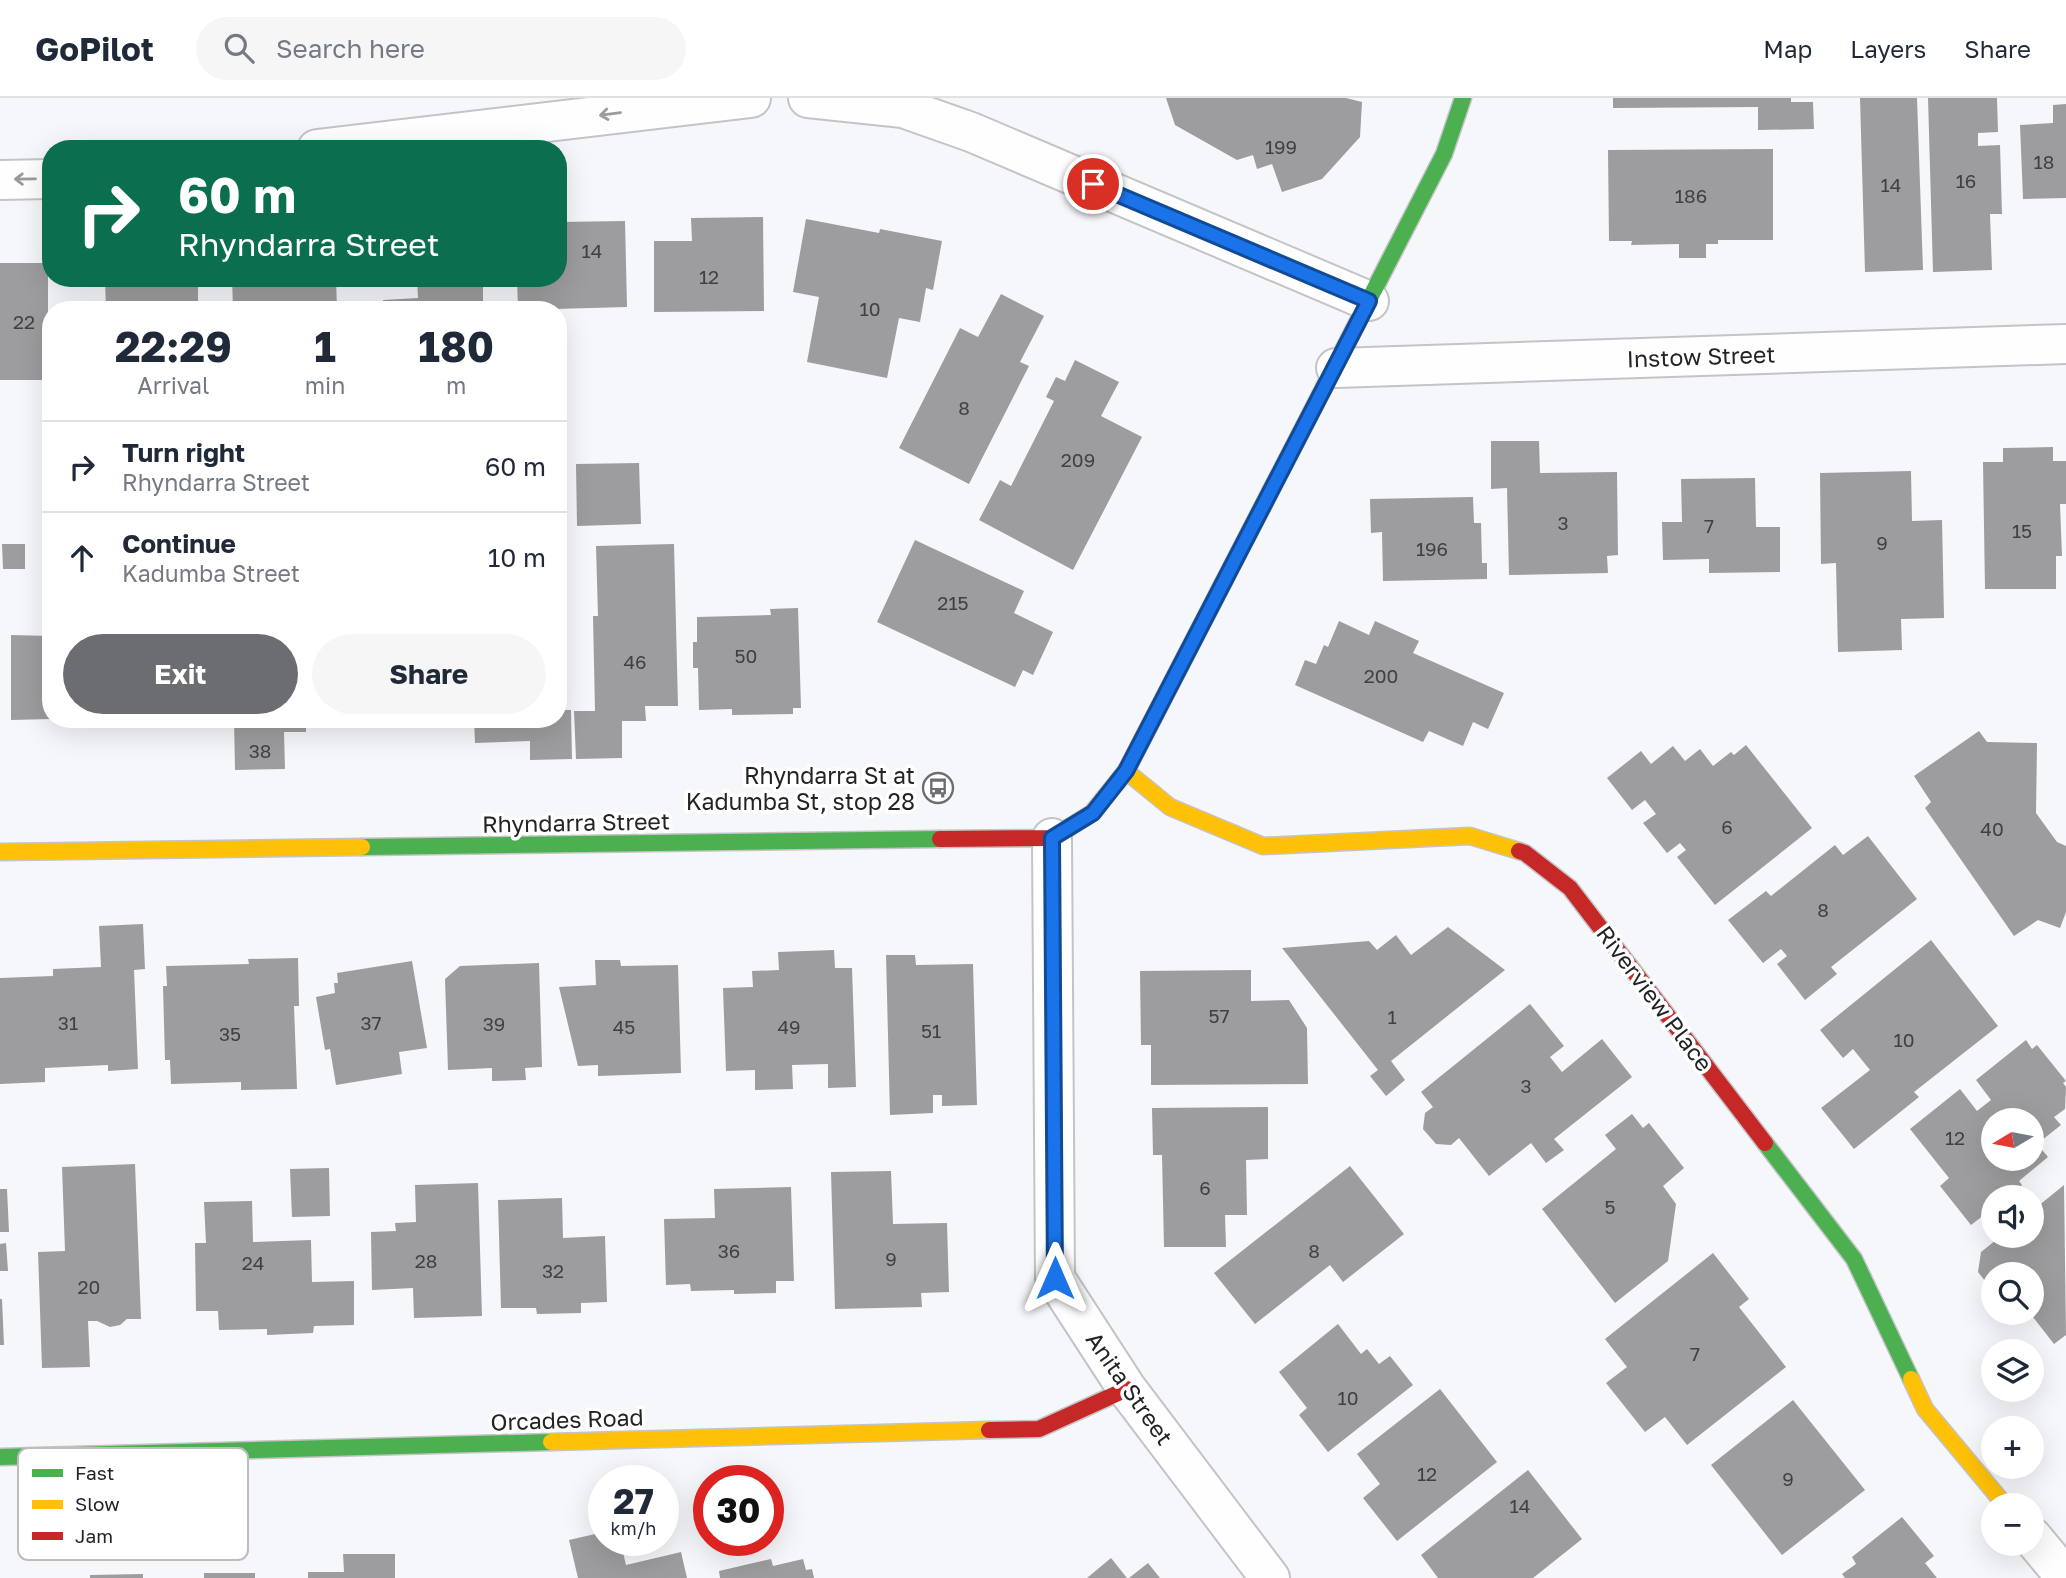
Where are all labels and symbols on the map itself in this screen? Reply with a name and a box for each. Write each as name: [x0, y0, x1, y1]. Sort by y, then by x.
one-way arrow: [600, 108, 622, 121]
house number: 199: [1265, 135, 1297, 158]
house number: 18: [2034, 150, 2054, 173]
pin: [1063, 154, 1123, 214]
house number: 16: [1956, 169, 1976, 192]
one-way arrow: [14, 172, 37, 186]
house number: 14: [1881, 173, 1901, 196]
house number: 186: [1675, 184, 1707, 207]
house number: 14: [582, 239, 602, 262]
house number: 12: [699, 265, 719, 288]
house number: 10: [860, 297, 881, 320]
house number: 22: [13, 310, 35, 333]
street label: Instow Street: [1626, 339, 1776, 373]
house number: 8: [958, 396, 970, 419]
house number: 209: [1061, 448, 1095, 471]
house number: 3: [1557, 511, 1569, 534]
house number: 7: [1704, 514, 1714, 537]
house number: 15: [2012, 519, 2032, 542]
house number: 9: [1876, 531, 1888, 554]
house number: 196: [1416, 537, 1448, 560]
house number: 215: [937, 591, 969, 614]
house number: 50: [735, 644, 757, 667]
house number: 46: [623, 650, 647, 673]
house number: 200: [1364, 664, 1398, 687]
house number: 38: [249, 739, 271, 762]
place label: Rhyndarra St at Kadumba St, stop 28: [686, 761, 915, 815]
bus stop icon: Rhyndarra St at Kadumba St, stop 28: [921, 771, 955, 805]
street label: Rhyndarra Street: [482, 806, 670, 838]
house number: 6: [1721, 815, 1733, 838]
house number: 40: [1980, 817, 2004, 840]
house number: 8: [1817, 898, 1829, 921]
street label: Riverview Place: [1591, 920, 1719, 1076]
house number: 57: [1208, 1004, 1230, 1027]
house number: 1: [1387, 1005, 1397, 1028]
house number: 31: [58, 1011, 78, 1034]
house number: 37: [360, 1011, 382, 1034]
house number: 39: [483, 1012, 505, 1035]
house number: 45: [613, 1015, 635, 1038]
house number: 49: [777, 1015, 801, 1038]
house number: 51: [921, 1019, 941, 1042]
house number: 35: [219, 1022, 241, 1045]
house number: 10: [1894, 1028, 1915, 1051]
house number: 3: [1520, 1074, 1532, 1097]
north arrow: [1981, 1108, 2044, 1171]
house number: 12: [1945, 1126, 1965, 1149]
house number: 6: [1199, 1176, 1211, 1199]
house number: 5: [1604, 1195, 1616, 1218]
house number: 36: [718, 1239, 740, 1262]
house number: 8: [1308, 1239, 1320, 1262]
position arrow: [1018, 1241, 1092, 1315]
house number: 9: [885, 1247, 897, 1270]
house number: 28: [415, 1249, 437, 1272]
house number: 24: [242, 1251, 264, 1274]
house number: 32: [542, 1259, 564, 1282]
house number: 20: [78, 1275, 100, 1298]
street label: Anita Street: [1081, 1326, 1179, 1450]
house number: 7: [1690, 1342, 1700, 1365]
house number: 10: [1338, 1386, 1359, 1409]
street label: Orcades Road: [490, 1402, 644, 1436]
legend: [18, 1448, 248, 1560]
text: Fast: [75, 1461, 114, 1484]
house number: 12: [1417, 1462, 1437, 1485]
speed limit sign: 30: [693, 1465, 784, 1556]
house number: 9: [1782, 1467, 1794, 1490]
text: Slow: [75, 1492, 120, 1515]
house number: 14: [1510, 1494, 1530, 1517]
text: Jam: [75, 1524, 113, 1547]

